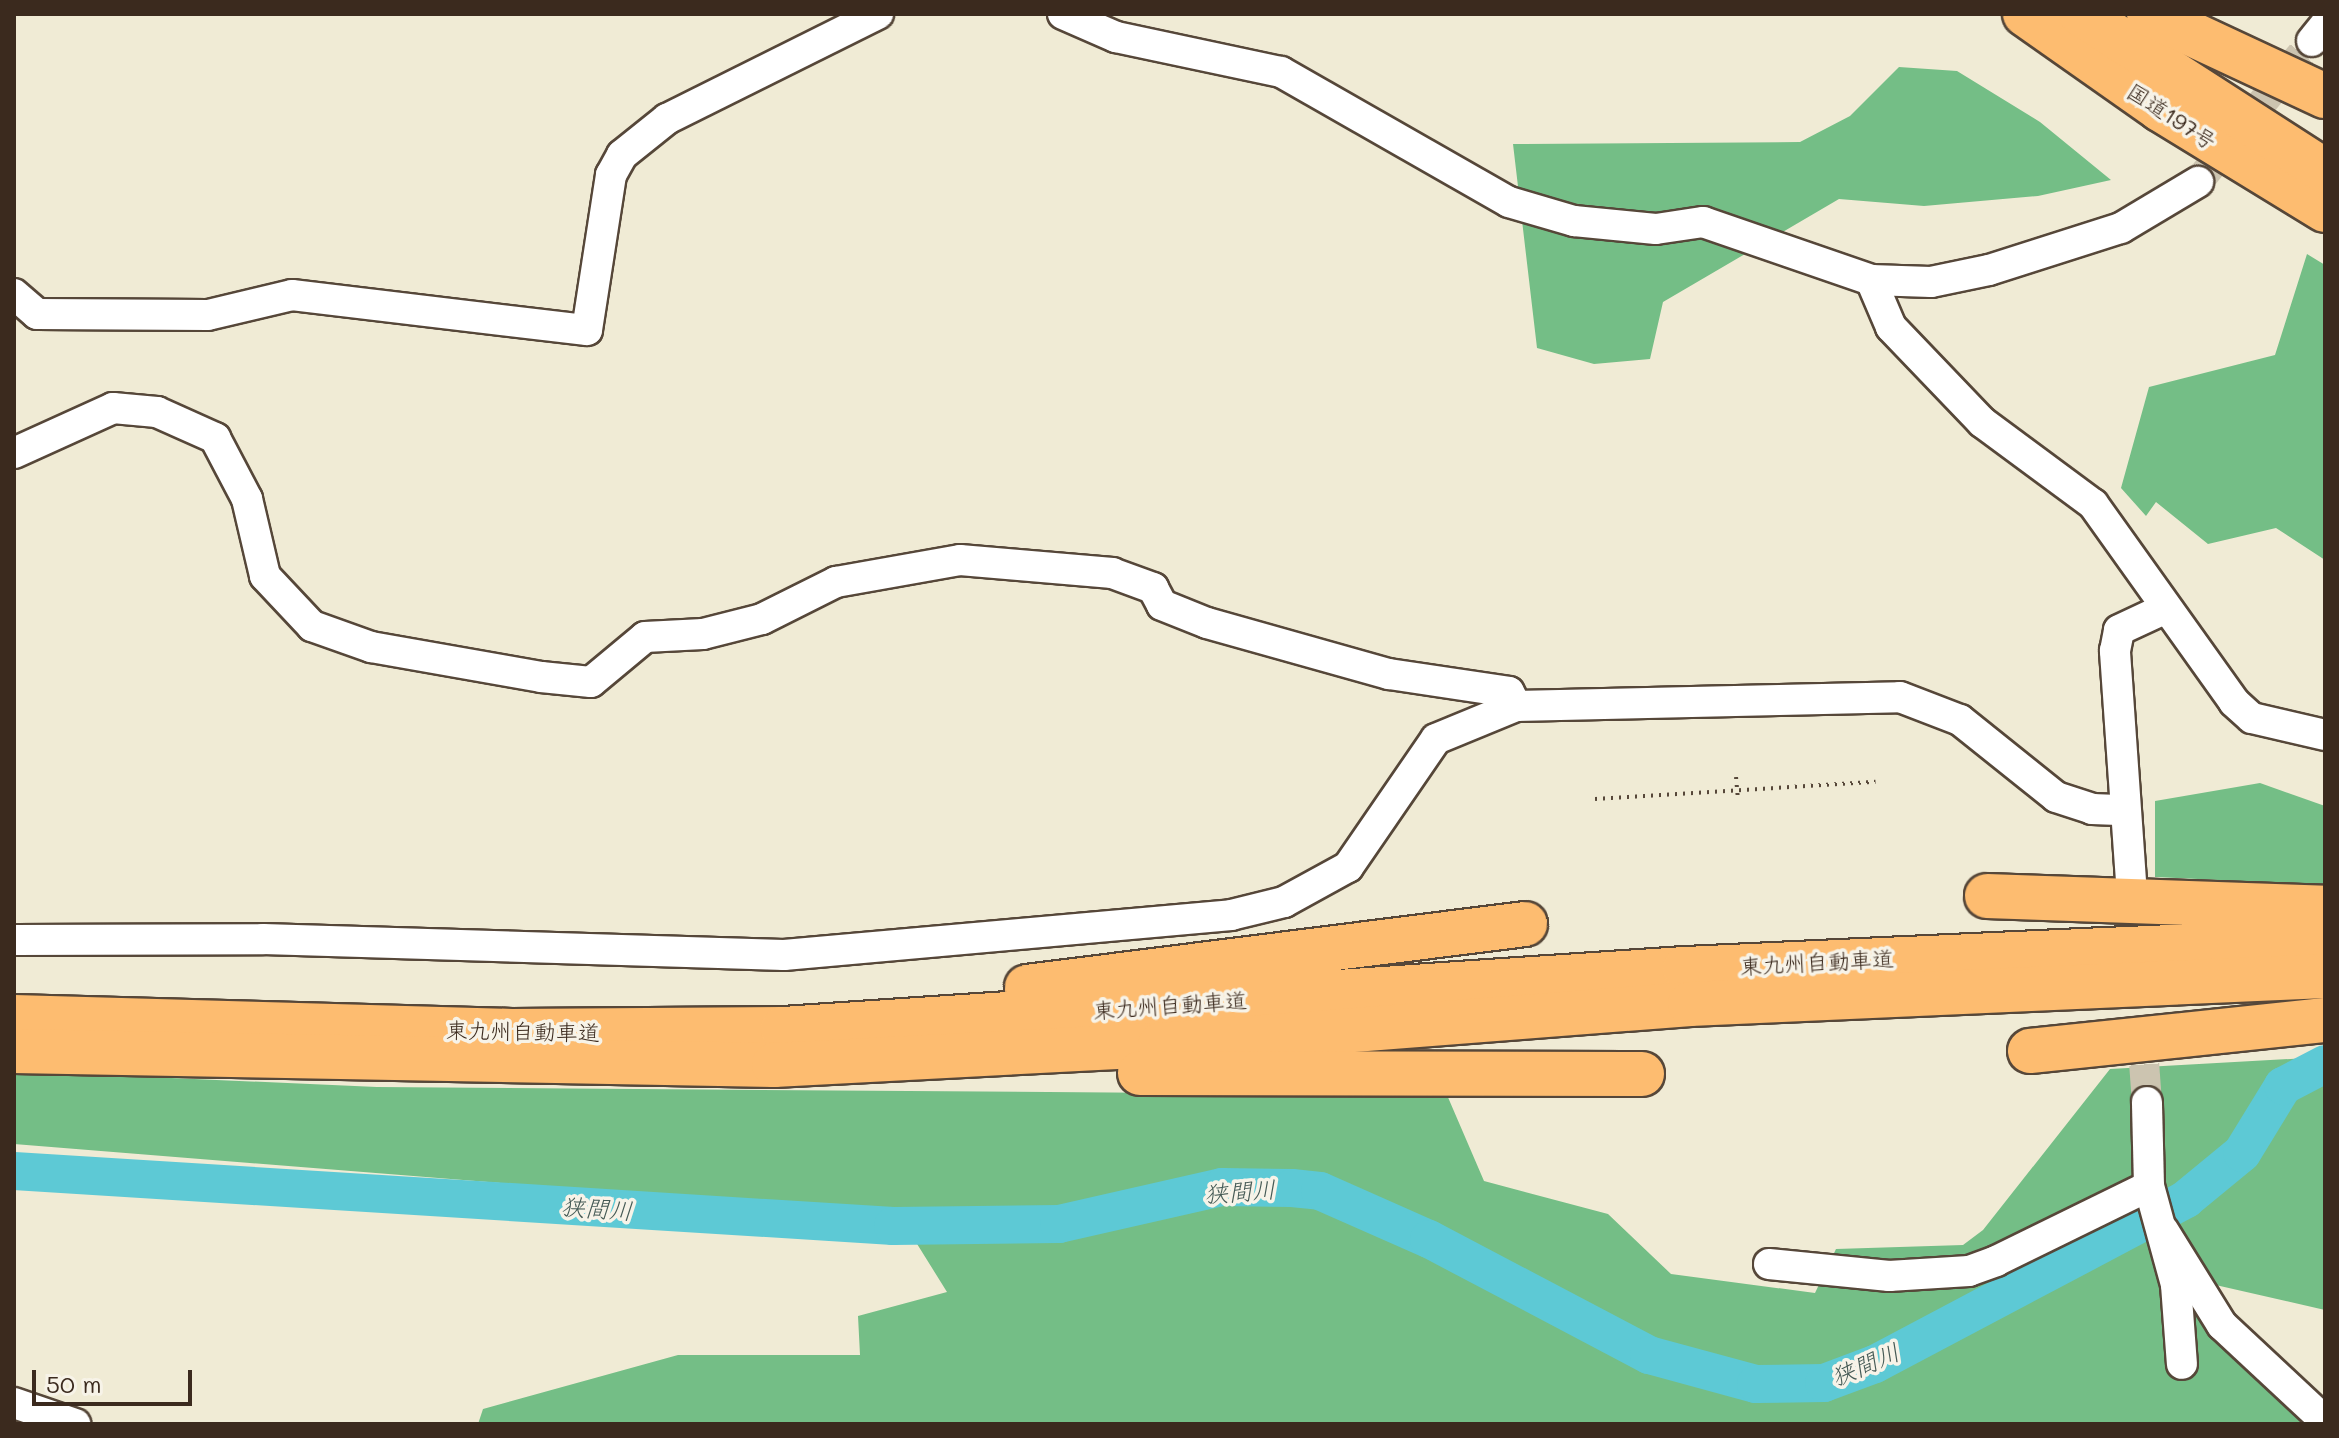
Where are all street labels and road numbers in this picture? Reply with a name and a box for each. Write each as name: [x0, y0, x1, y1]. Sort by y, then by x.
street label: 国道197号: [2122, 77, 2222, 155]
street label: 東九州自動車道: [1739, 945, 1895, 979]
street label: 東九州自動車道: [1092, 986, 1248, 1024]
street label: 東九州自動車道: [446, 1016, 600, 1046]

